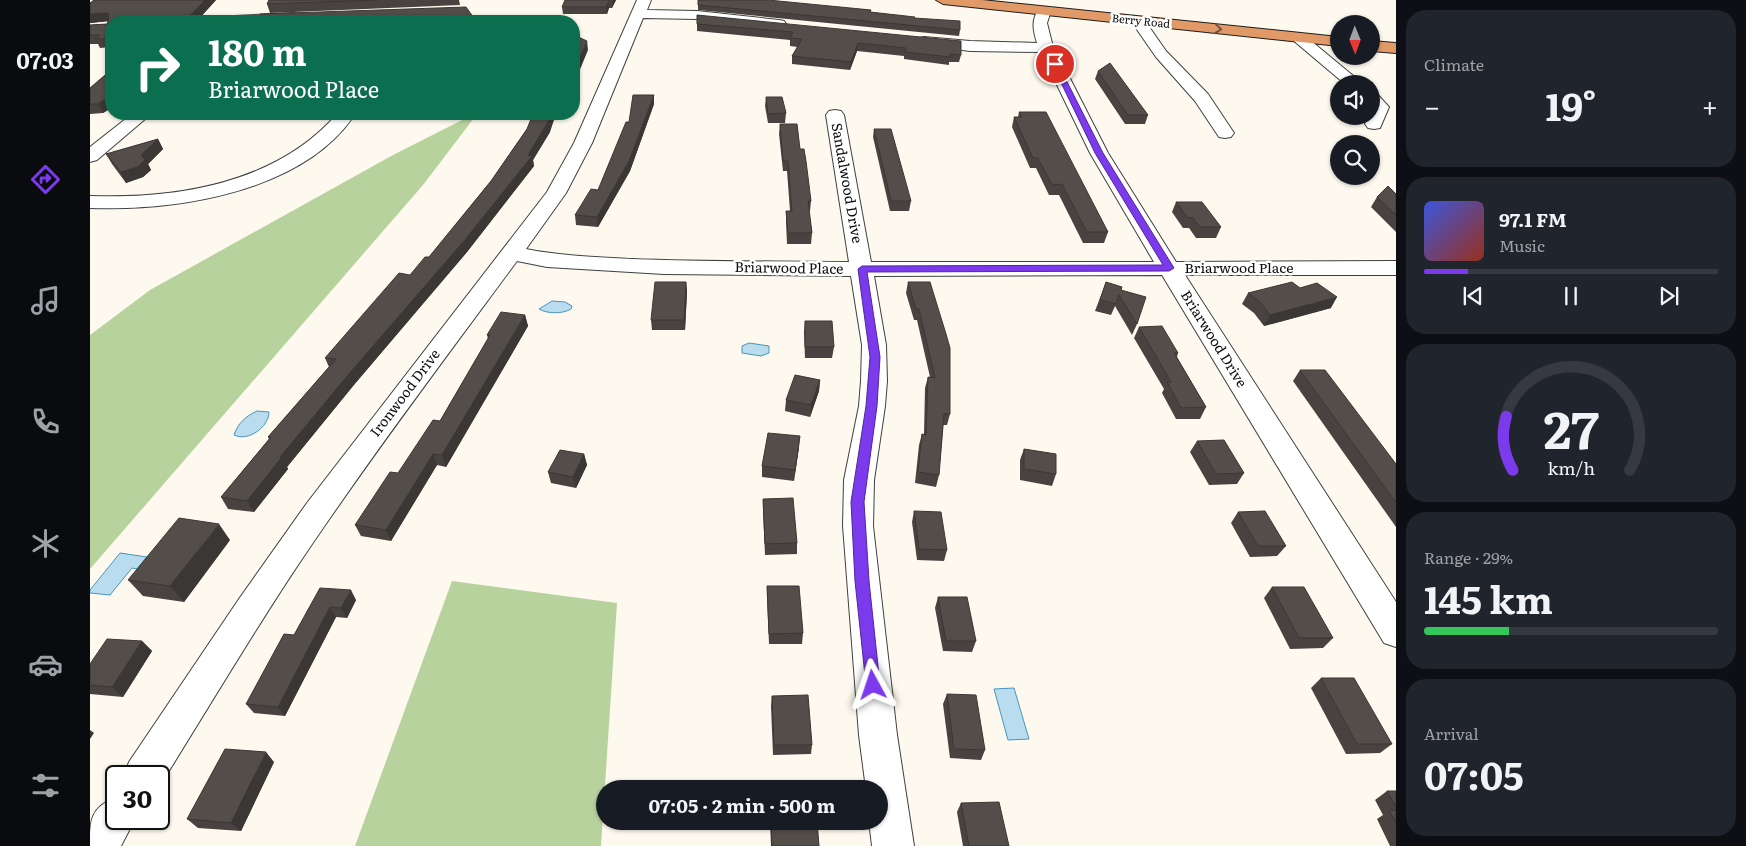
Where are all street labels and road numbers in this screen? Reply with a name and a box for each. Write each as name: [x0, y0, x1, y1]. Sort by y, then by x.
street label: Berry Road: [1111, 9, 1171, 31]
street label: Sandalwood Drive: [828, 121, 868, 245]
street label: Briarwood Place: [734, 256, 844, 278]
street label: Briarwood Place: [1185, 257, 1293, 277]
street label: Briarwood Drive: [1177, 286, 1253, 391]
street label: Ironwood Drive: [364, 344, 444, 441]

